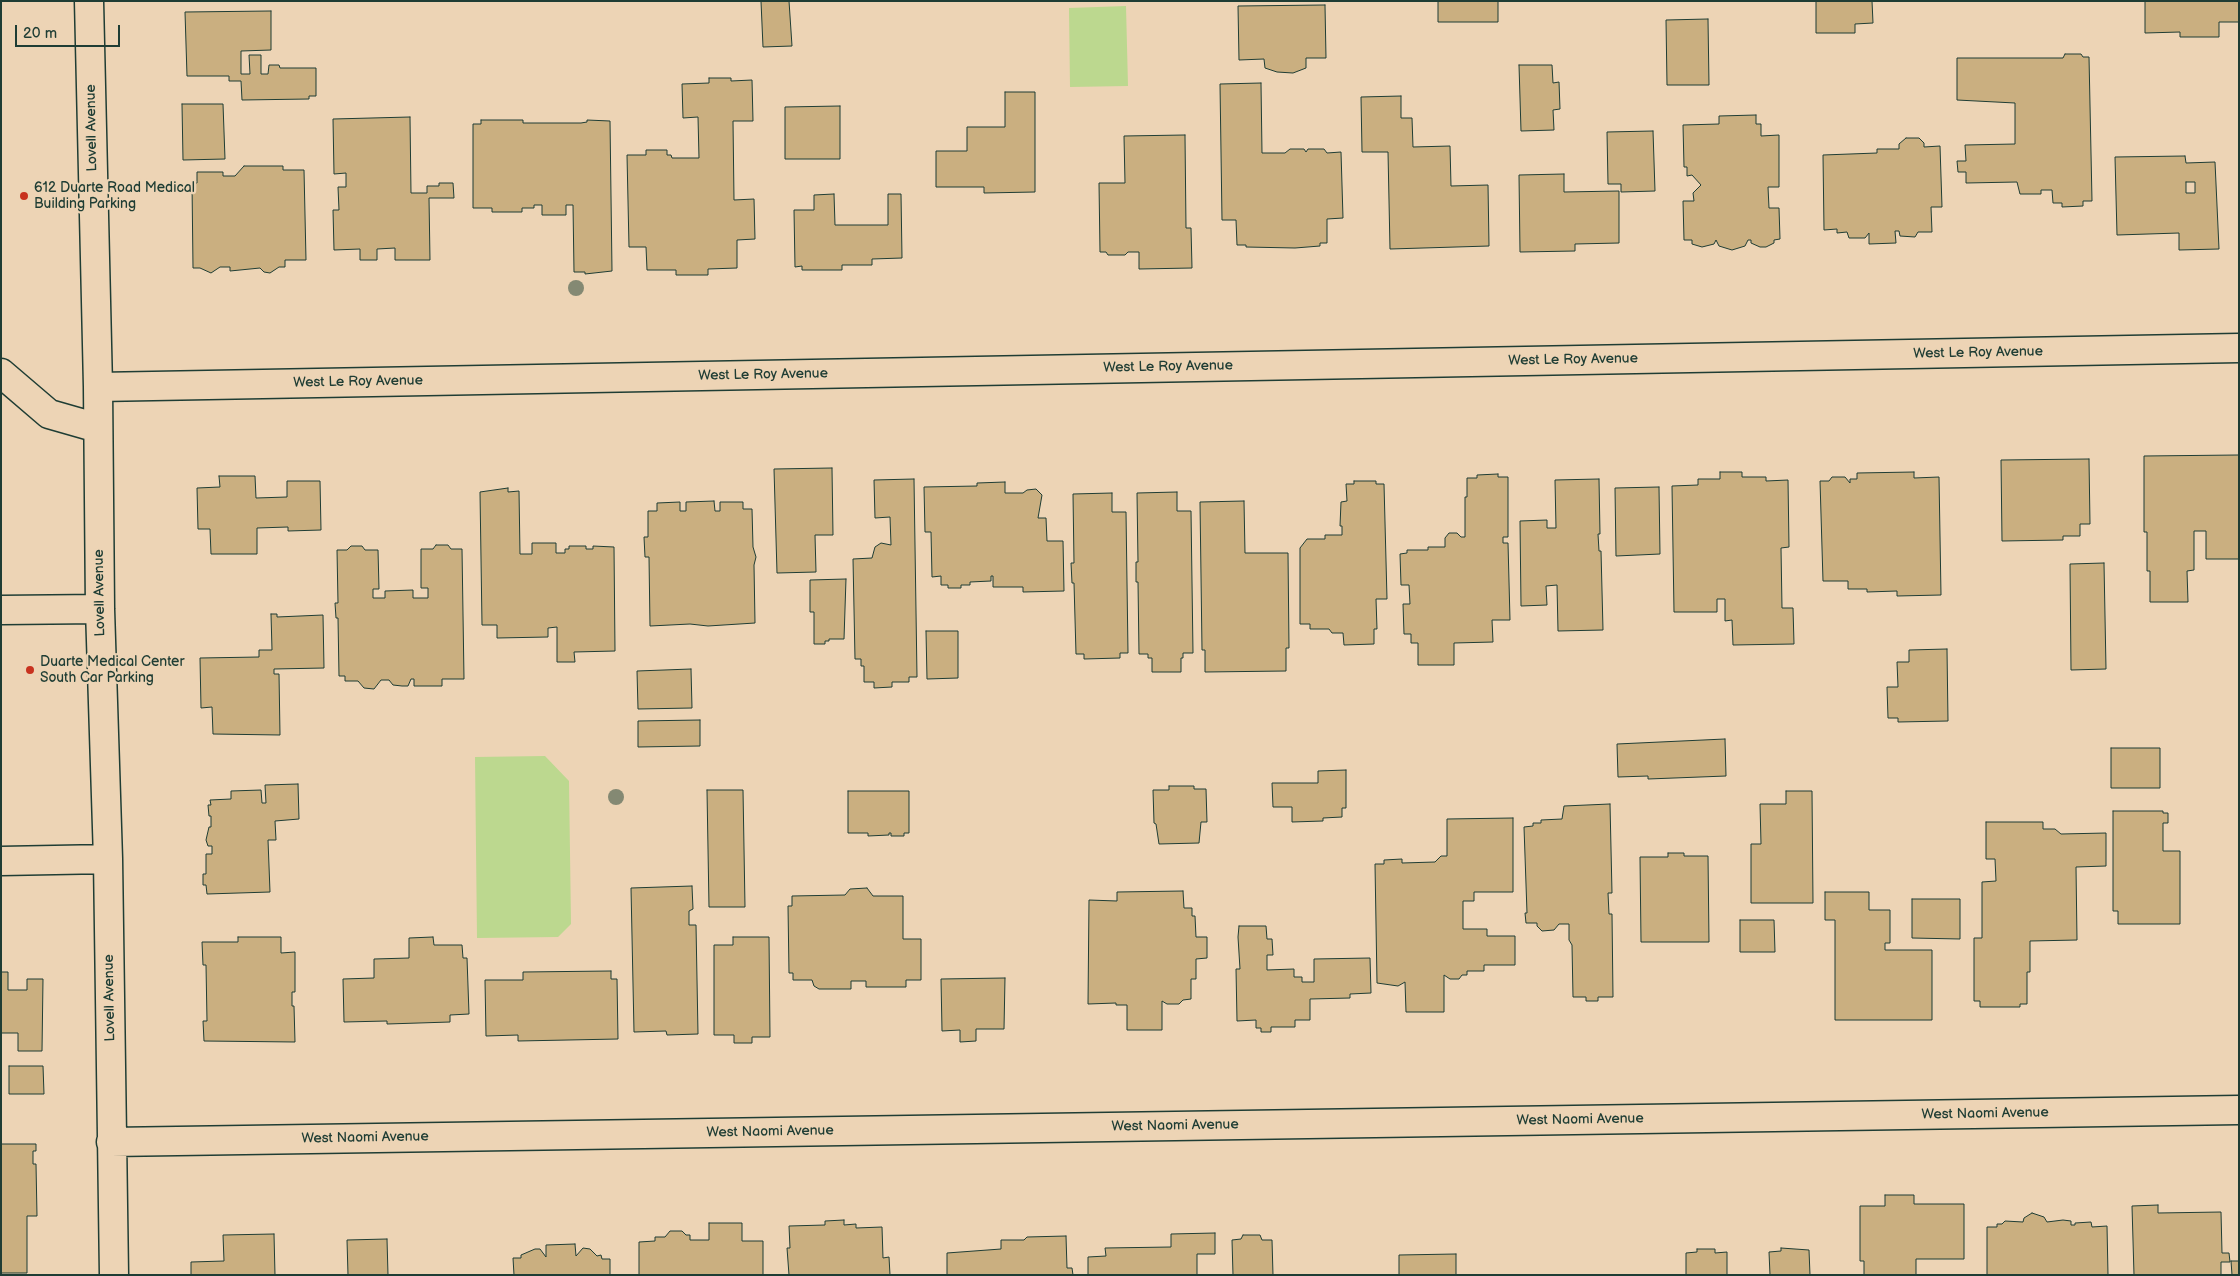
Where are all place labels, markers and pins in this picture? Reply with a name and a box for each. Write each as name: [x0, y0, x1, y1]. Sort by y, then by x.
place label: 612 Duarte Road Medical Building Parking: [34, 180, 195, 212]
marker: 612 Duarte Road Medical Building Parking: [18, 190, 30, 202]
place label: Duarte Medical Center South Car Parking: [40, 654, 184, 686]
marker: Duarte Medical Center South Car Parking: [24, 664, 36, 676]

